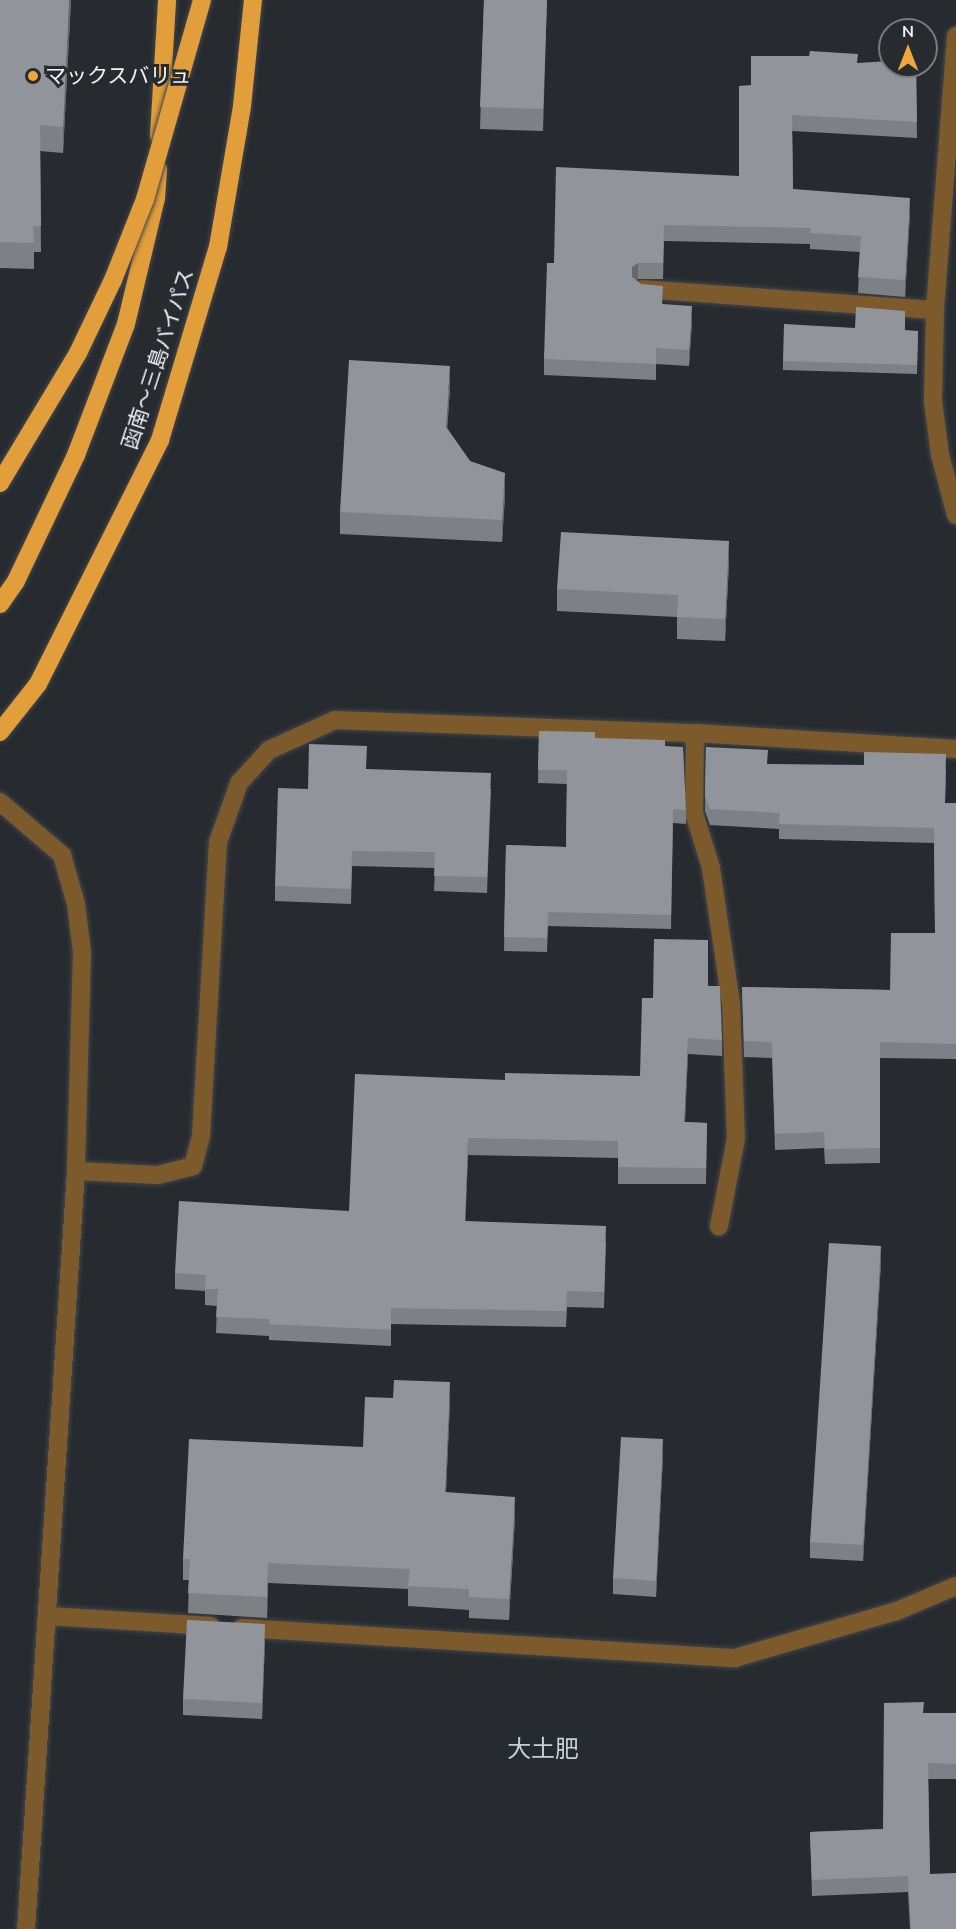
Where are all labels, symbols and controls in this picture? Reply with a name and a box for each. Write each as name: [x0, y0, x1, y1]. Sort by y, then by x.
north arrow: [878, 18, 938, 78]
text: N: [902, 21, 914, 43]
place label: マックスバリュ: [45, 63, 192, 89]
marker: マックスバリュ: [26, 69, 40, 83]
street label: 函南～三島バイパス: [117, 265, 199, 453]
district label: 大土肥: [507, 1736, 579, 1764]

